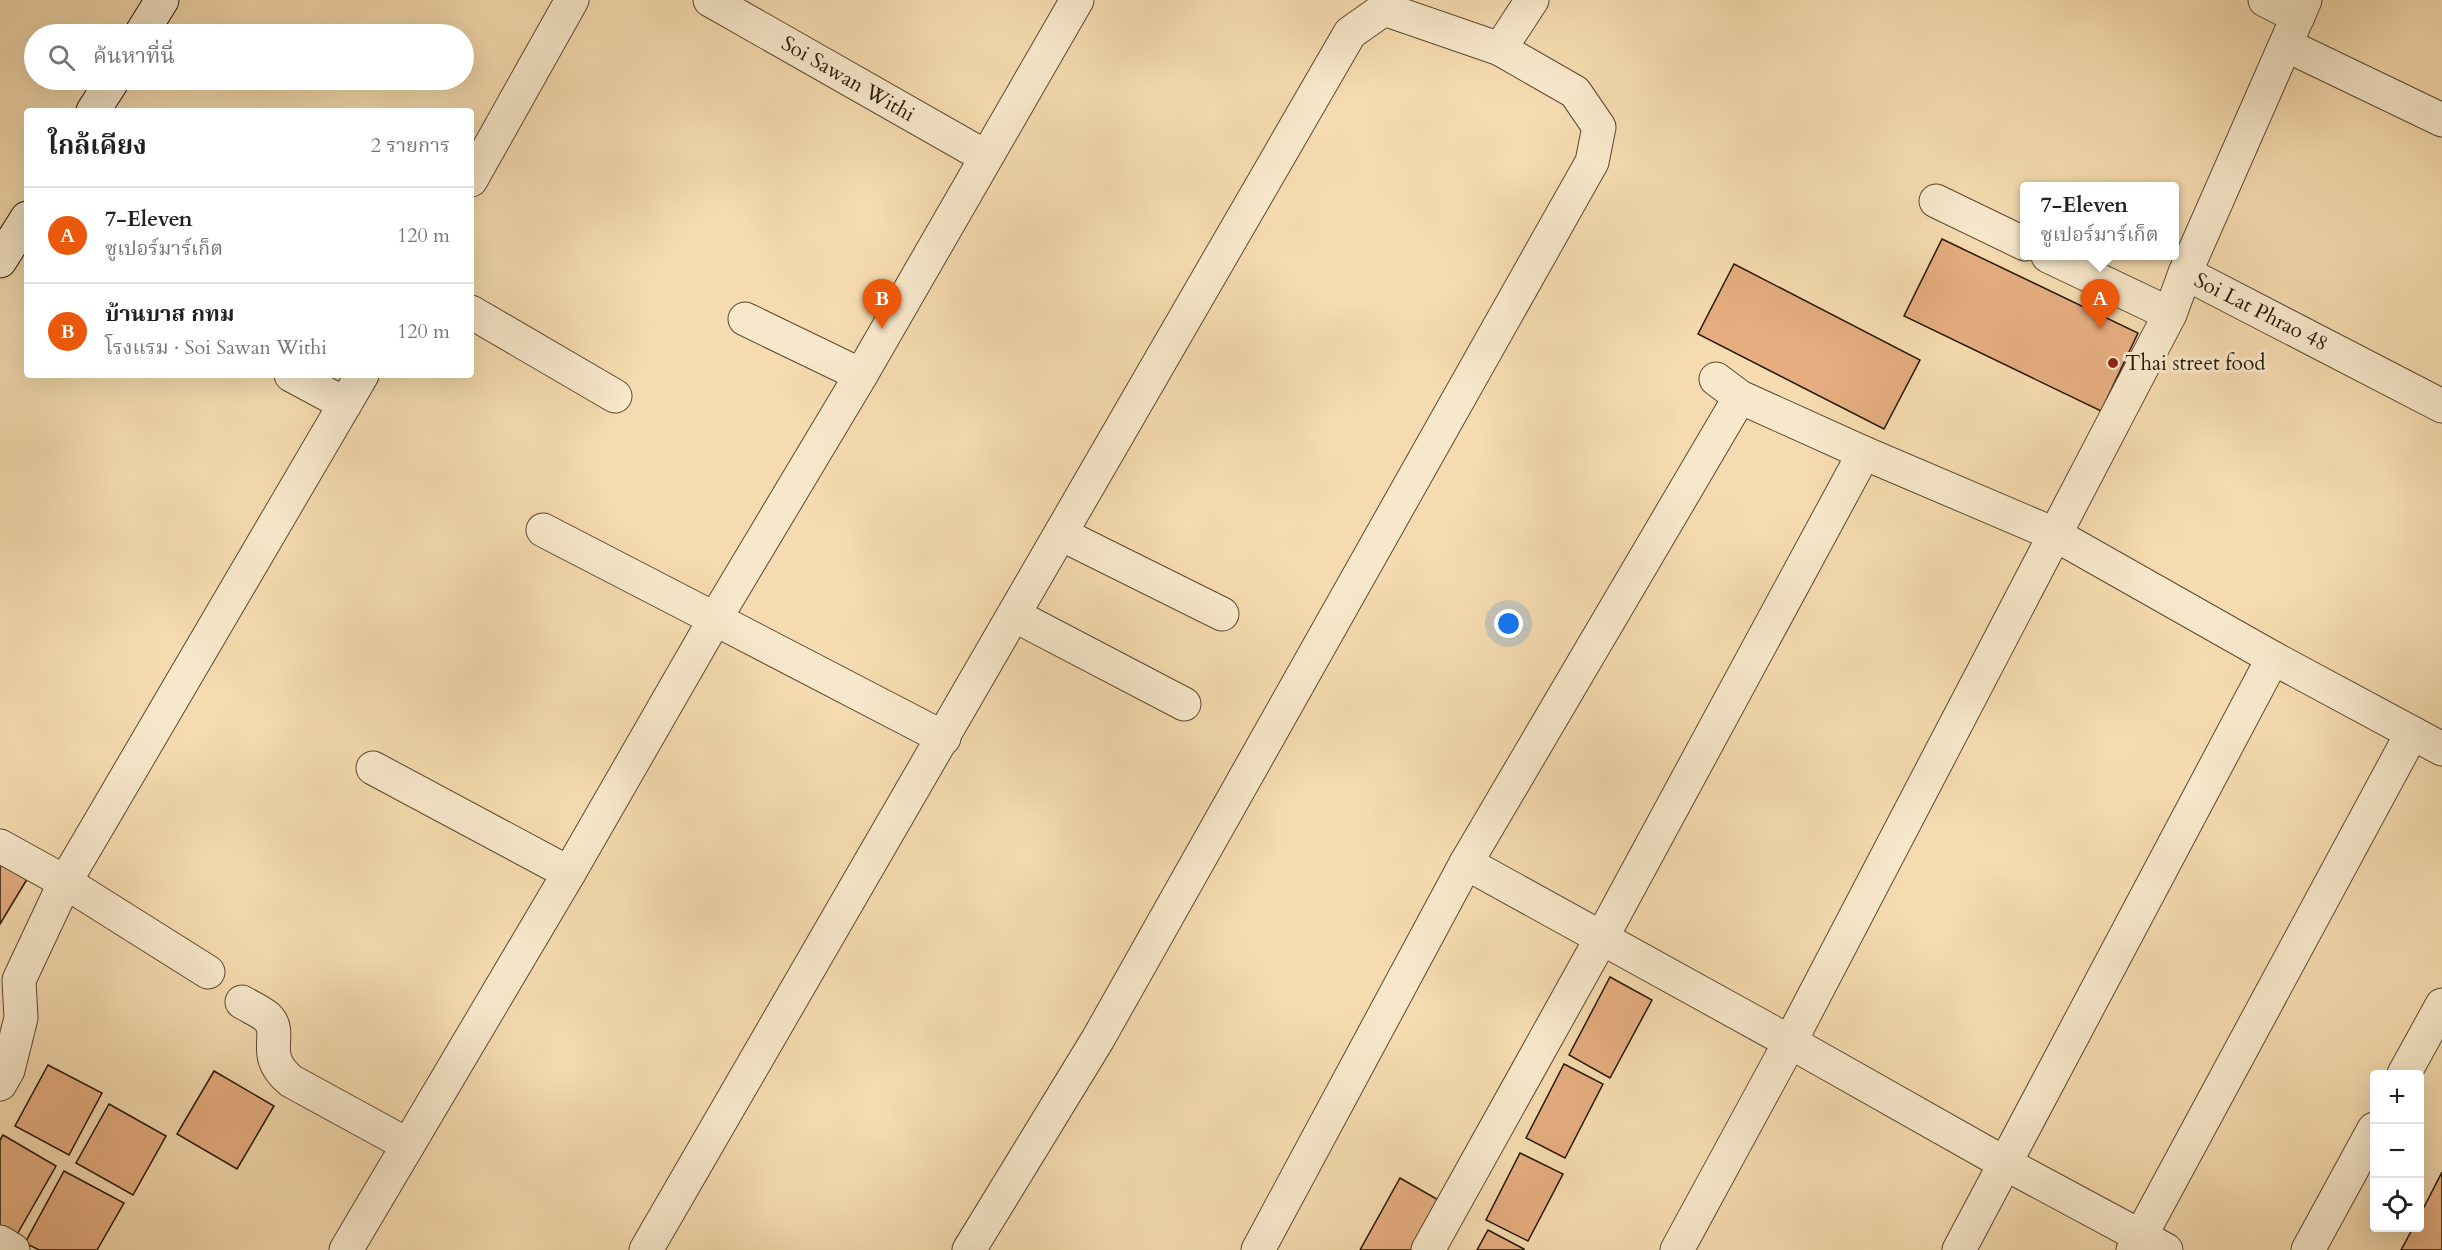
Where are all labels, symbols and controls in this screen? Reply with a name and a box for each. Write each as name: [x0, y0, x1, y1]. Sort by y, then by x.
search box: [24, 24, 474, 90]
street label: Soi Sawan Withi: [776, 29, 920, 129]
icon: search: [45, 41, 78, 74]
text: ค้นหาที่นี่: [93, 41, 175, 71]
text: ใกล้เคียง: [48, 128, 147, 163]
text: 2 รายการ: [371, 132, 450, 159]
popup: [2020, 182, 2179, 260]
text: 7-Eleven: [2041, 190, 2128, 220]
text: 7-Eleven: [105, 204, 193, 234]
text: ซูเปอร์มาร์เก็ต: [2041, 221, 2158, 248]
text: A: [60, 222, 75, 249]
text: 120 m: [397, 222, 450, 249]
text: ซูเปอร์มาร์เก็ต: [105, 235, 223, 262]
street label: Soi Lat Phrao 48: [2189, 266, 2333, 358]
pin: B: [862, 280, 902, 329]
pin: A: [2080, 280, 2120, 329]
text: บ้านบาส กทม: [105, 299, 235, 329]
text: B: [60, 318, 75, 345]
text: 120 m: [397, 318, 450, 345]
text: โรงแรม · Soi Sawan Withi: [105, 334, 327, 361]
place label: Thai street food: [2125, 349, 2266, 378]
marker: Thai street food: [2106, 356, 2120, 370]
your location: [1494, 609, 1523, 638]
map controls: [2370, 1070, 2424, 1232]
button: +: [2370, 1070, 2424, 1124]
button: −: [2370, 1124, 2424, 1178]
button: locate: [2370, 1178, 2424, 1232]

